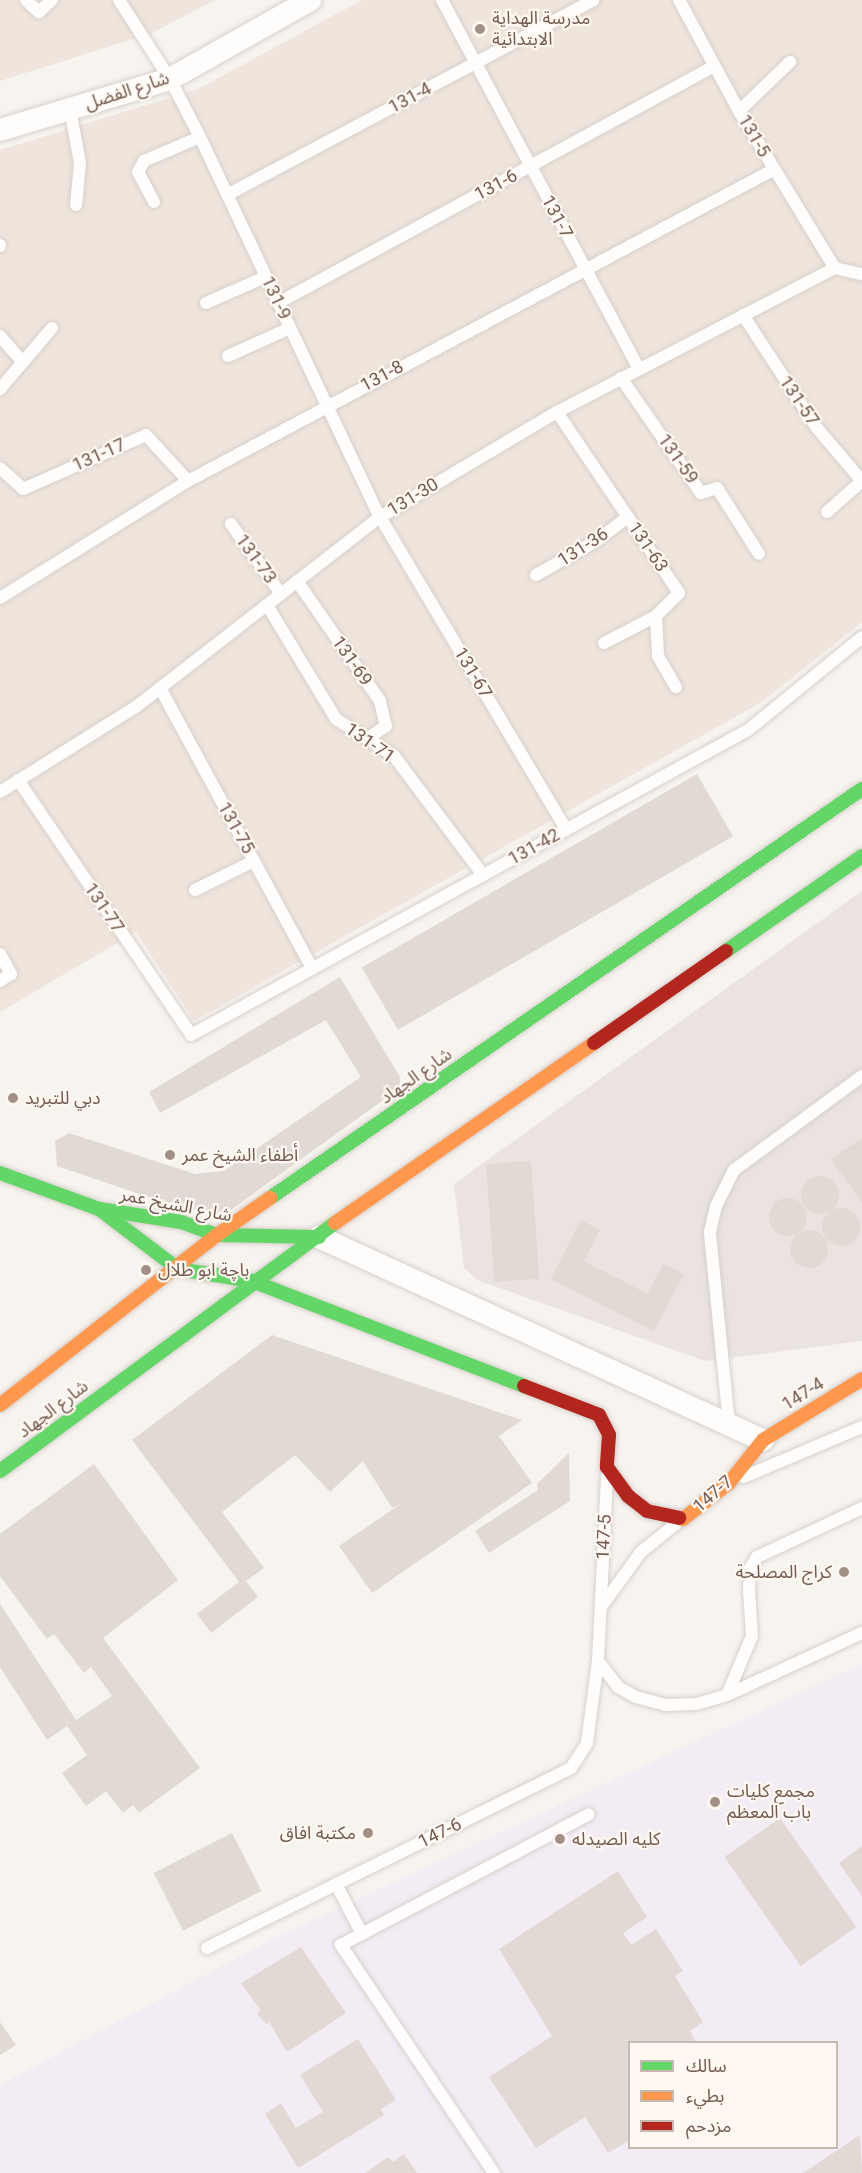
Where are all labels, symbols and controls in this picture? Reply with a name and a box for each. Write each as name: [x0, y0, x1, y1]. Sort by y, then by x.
place label: مدرسة الهداية الابتدائية: [492, 8, 590, 50]
marker: مدرسة الهداية الابتدائية: [473, 22, 487, 36]
street label: شارع الفضل: [82, 67, 172, 115]
street label: 131-4: [385, 78, 435, 118]
street label: 131-5: [733, 111, 775, 161]
street label: 131-6: [471, 165, 521, 205]
street label: 131-7: [537, 192, 577, 242]
street label: 131-9: [257, 273, 295, 323]
street label: 131-8: [357, 356, 407, 396]
street label: 131-57: [775, 372, 823, 430]
street label: 131-59: [653, 430, 703, 488]
street label: 131-17: [69, 434, 129, 476]
street label: 131-30: [384, 473, 442, 521]
street label: 131-63: [624, 518, 672, 576]
street label: 131-36: [554, 523, 612, 571]
street label: 131-73: [231, 530, 281, 588]
street label: 131-69: [327, 632, 377, 690]
street label: 131-67: [449, 644, 497, 702]
street label: 131-71: [341, 718, 399, 768]
street label: 131-75: [213, 798, 259, 858]
street label: 131-42: [504, 824, 564, 870]
street label: 131-77: [80, 879, 128, 937]
street label: شارع الجهاد: [376, 1043, 456, 1109]
place label: دبي للتبريد: [25, 1087, 101, 1109]
marker: دبي للتبريد: [6, 1091, 20, 1105]
place label: أطفاء الشيخ عمر: [182, 1144, 298, 1166]
marker: أطفاء الشيخ عمر: [163, 1148, 177, 1162]
street label: شارع الشيخ عمر: [118, 1184, 234, 1226]
place label: باچة ابو طلال: [158, 1259, 249, 1281]
marker: باچة ابو طلال: [139, 1263, 153, 1277]
street label: 147-4: [778, 1373, 828, 1415]
street label: شارع الجهاد: [13, 1375, 93, 1443]
street label: 147-7: [689, 1471, 737, 1517]
street label: 147-5: [592, 1514, 616, 1560]
place label: كراج المصلحة: [736, 1561, 832, 1583]
marker: كراج المصلحة: [837, 1565, 851, 1579]
place label: مجمع كليات باب المعظم: [727, 1781, 815, 1824]
marker: مجمع كليات باب المعظم: [708, 1795, 722, 1809]
street label: 147-6: [415, 1813, 465, 1853]
place label: مكتبة افاق: [280, 1822, 356, 1844]
marker: مكتبة افاق: [361, 1826, 375, 1840]
place label: كليه الصيدله: [572, 1828, 661, 1850]
marker: كليه الصيدله: [553, 1832, 567, 1846]
legend: [628, 2041, 838, 2149]
text: سالك: [686, 2055, 727, 2076]
text: بطيء: [686, 2085, 724, 2106]
text: مزدحم: [686, 2115, 731, 2136]

